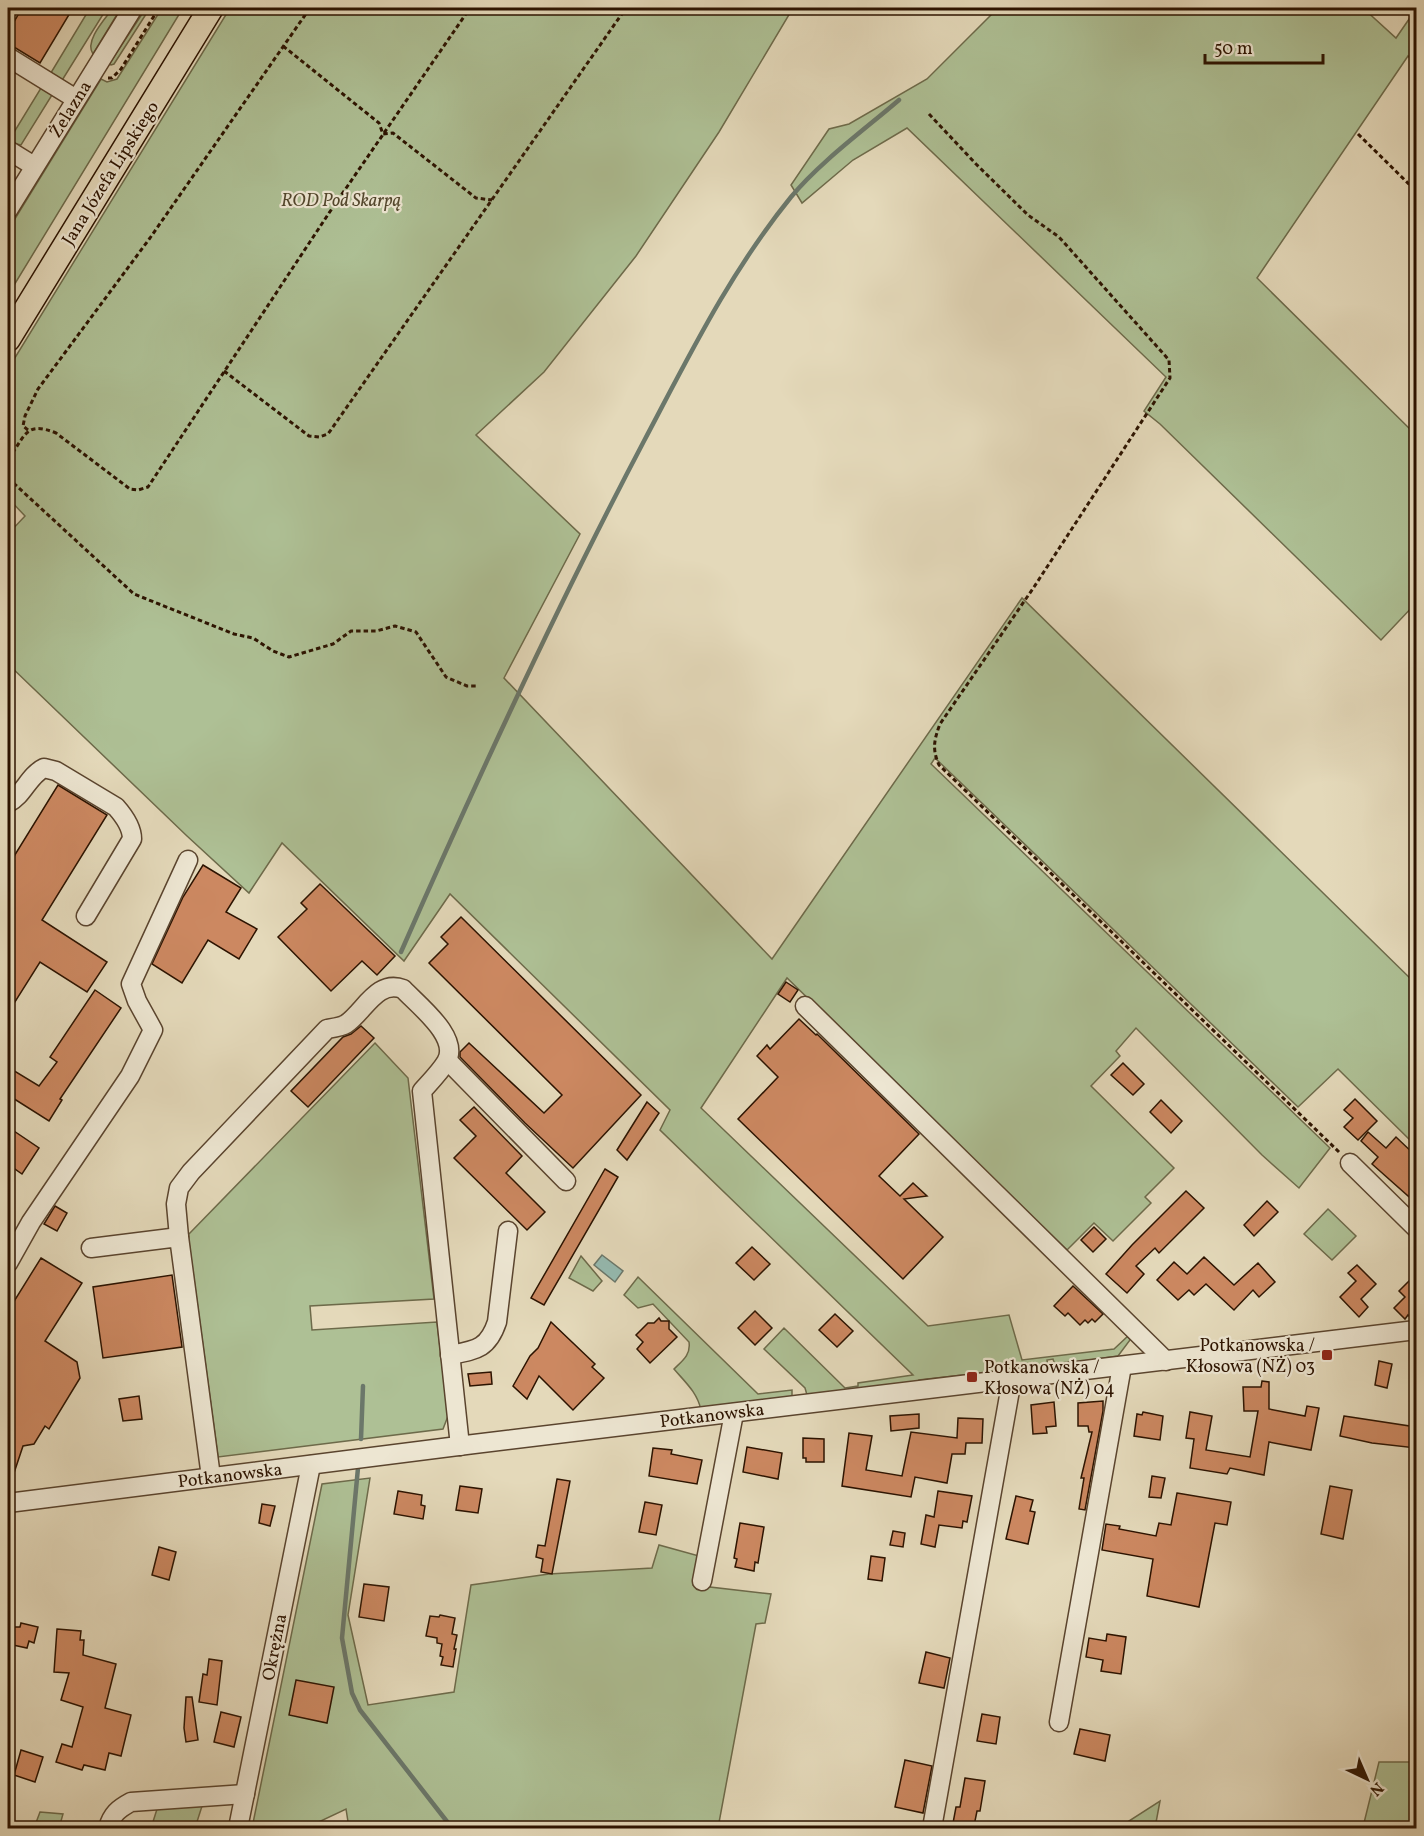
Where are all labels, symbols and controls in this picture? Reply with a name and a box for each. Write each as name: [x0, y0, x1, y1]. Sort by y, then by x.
scale bar: [1205, 27, 1324, 65]
text: 50 m: [1214, 37, 1253, 62]
street label: Żelazna: [44, 76, 99, 143]
street label: Jana Józefa Lipskiego: [57, 97, 166, 251]
park label: ROD Pod Skarpą: [281, 189, 401, 214]
place label: Potkanowska / Kłosowa (NŻ) 03: [1186, 1334, 1315, 1380]
marker: Potkanowska / Kłosowa (NŻ) 03: [1320, 1348, 1334, 1362]
place label: Potkanowska / Kłosowa (NŻ) 04: [984, 1356, 1115, 1402]
marker: Potkanowska / Kłosowa (NŻ) 04: [965, 1370, 979, 1384]
street label: Potkanowska: [658, 1398, 766, 1435]
street label: Potkanowska: [176, 1458, 284, 1495]
street label: Okrężna: [257, 1612, 294, 1683]
north arrow: [1337, 1749, 1397, 1809]
text: N: [1364, 1776, 1388, 1801]

